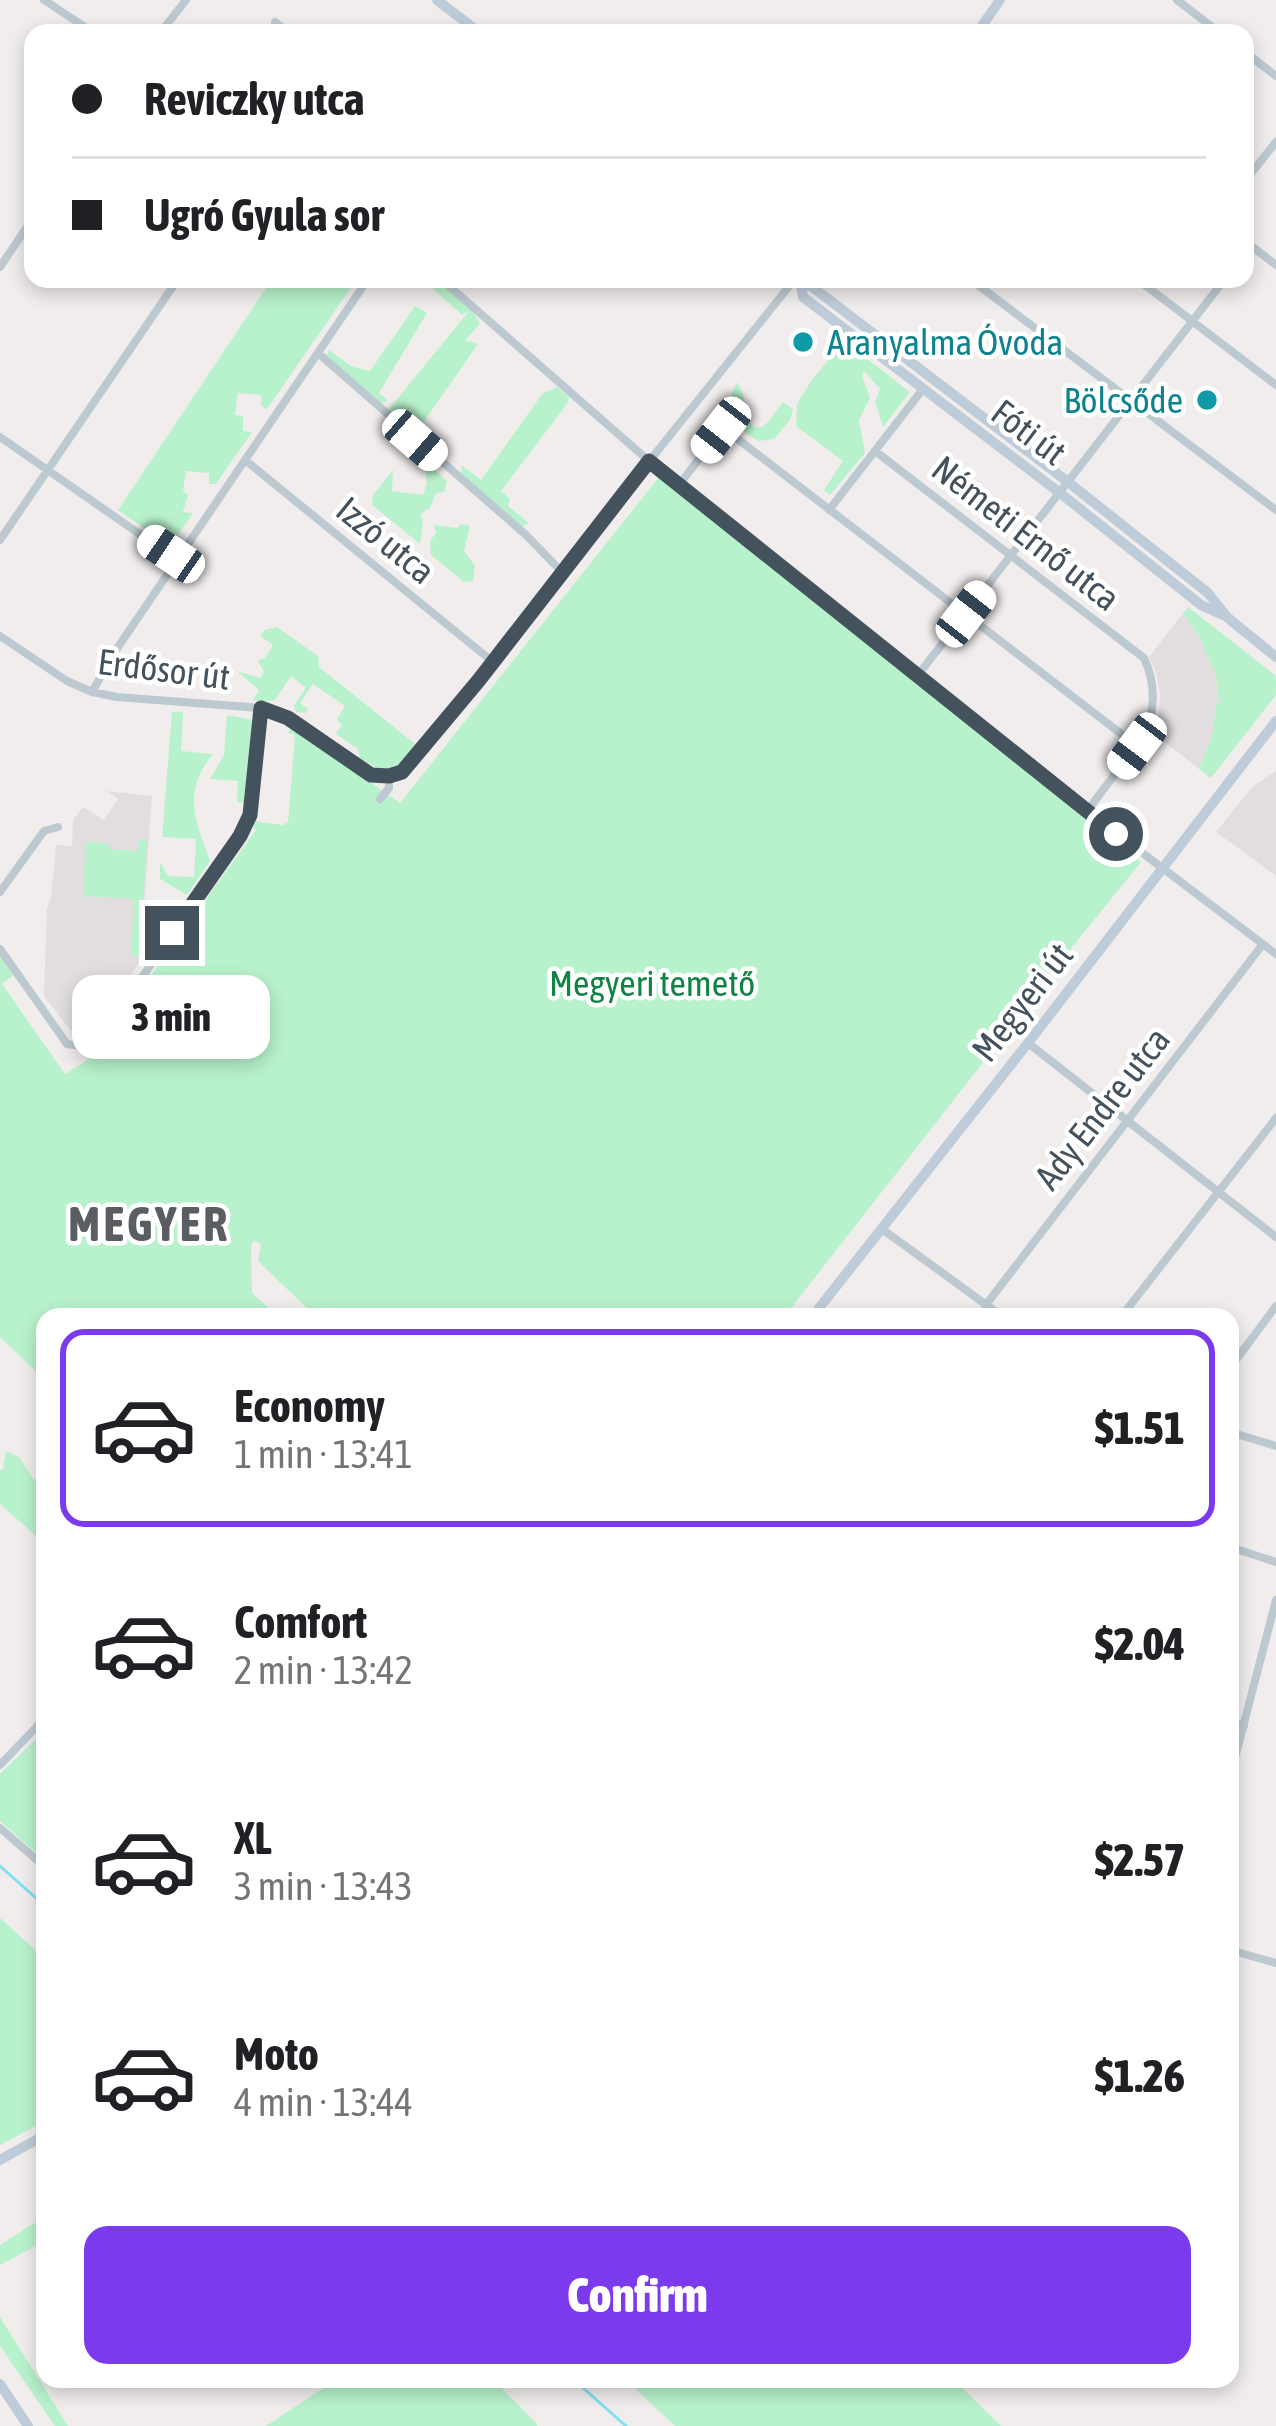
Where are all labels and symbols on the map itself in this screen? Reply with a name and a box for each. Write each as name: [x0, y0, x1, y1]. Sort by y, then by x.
place label: Aranyalma Óvoda: [827, 321, 1063, 363]
marker: Aranyalma Óvoda: [790, 329, 816, 355]
place label: Bölcsőde: [1063, 379, 1183, 421]
marker: Bölcsőde: [1194, 387, 1220, 413]
car: [685, 391, 757, 469]
street label: Fóti út: [984, 391, 1074, 473]
car: [376, 403, 454, 477]
street label: Németi Ernő utca: [924, 447, 1128, 619]
street label: Izzó utca: [328, 488, 444, 592]
car: [131, 519, 211, 589]
car: [930, 575, 1002, 653]
street label: Erdősor út: [95, 640, 233, 698]
car: [1101, 706, 1173, 786]
route start: [1089, 807, 1143, 861]
route end: [145, 906, 199, 960]
street label: Megyeri út: [963, 935, 1081, 1069]
park label: Megyeri temető: [549, 962, 755, 1004]
callout: 3 min: [73, 975, 271, 1059]
street label: Ady Endre utca: [1026, 1019, 1178, 1197]
district label: MEGYER: [68, 1196, 230, 1251]

